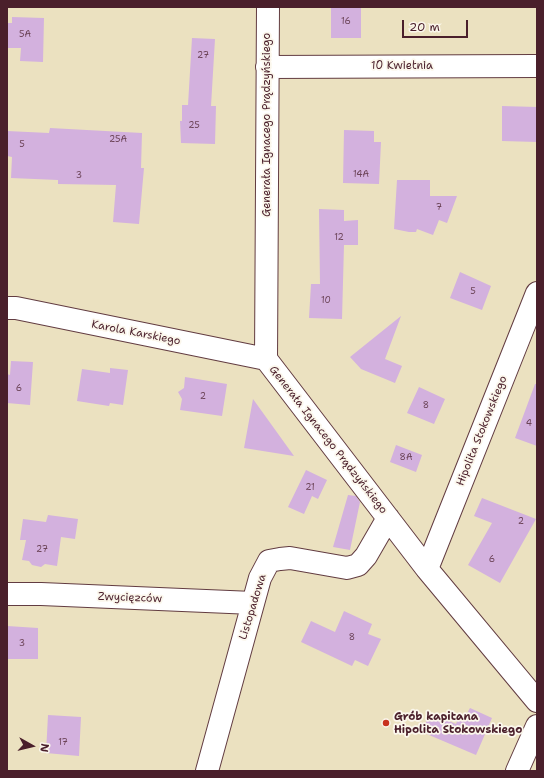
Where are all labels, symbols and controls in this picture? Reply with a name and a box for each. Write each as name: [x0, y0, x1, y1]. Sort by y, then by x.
scale bar: [404, 12, 470, 38]
house number: 16: [341, 17, 351, 27]
text: 20 m: [409, 19, 440, 35]
house number: 5A: [19, 30, 31, 40]
street label: Generała Ignacego Prądzyńskiego: [260, 33, 274, 217]
house number: 27: [197, 51, 209, 61]
street label: 10 Kwietnia: [371, 59, 433, 73]
house number: 25: [188, 121, 200, 131]
house number: 25A: [109, 135, 127, 145]
house number: 5: [19, 140, 25, 150]
house number: 14A: [353, 170, 369, 180]
house number: 3: [76, 171, 82, 181]
house number: 7: [436, 203, 442, 213]
house number: 12: [334, 233, 344, 243]
house number: 5: [470, 287, 476, 297]
house number: 10: [321, 296, 331, 306]
street label: Karola Karskiego: [90, 318, 182, 348]
street label: Generała Ignacego Prądzyńskiego: [266, 363, 390, 517]
street label: Hipolita Stokowskiego: [454, 374, 510, 488]
house number: 6: [16, 384, 22, 394]
house number: 2: [200, 392, 206, 402]
house number: 8: [423, 401, 429, 411]
house number: 4: [526, 419, 532, 429]
house number: 8A: [400, 453, 412, 463]
house number: 21: [305, 483, 315, 493]
house number: 2: [518, 517, 524, 527]
house number: 27: [36, 545, 48, 555]
house number: 6: [489, 555, 495, 565]
street label: Listopadowa: [237, 573, 269, 641]
street label: Zwycięzców: [98, 590, 162, 606]
house number: 8: [349, 633, 355, 643]
house number: 3: [19, 639, 25, 649]
place label: Grób kapitana Hipolita Stokowskiego: [394, 710, 522, 736]
marker: Grób kapitana Hipolita Stokowskiego: [381, 718, 391, 728]
north arrow: [12, 726, 52, 766]
house number: 17: [58, 738, 68, 748]
text: N: [36, 742, 52, 753]

